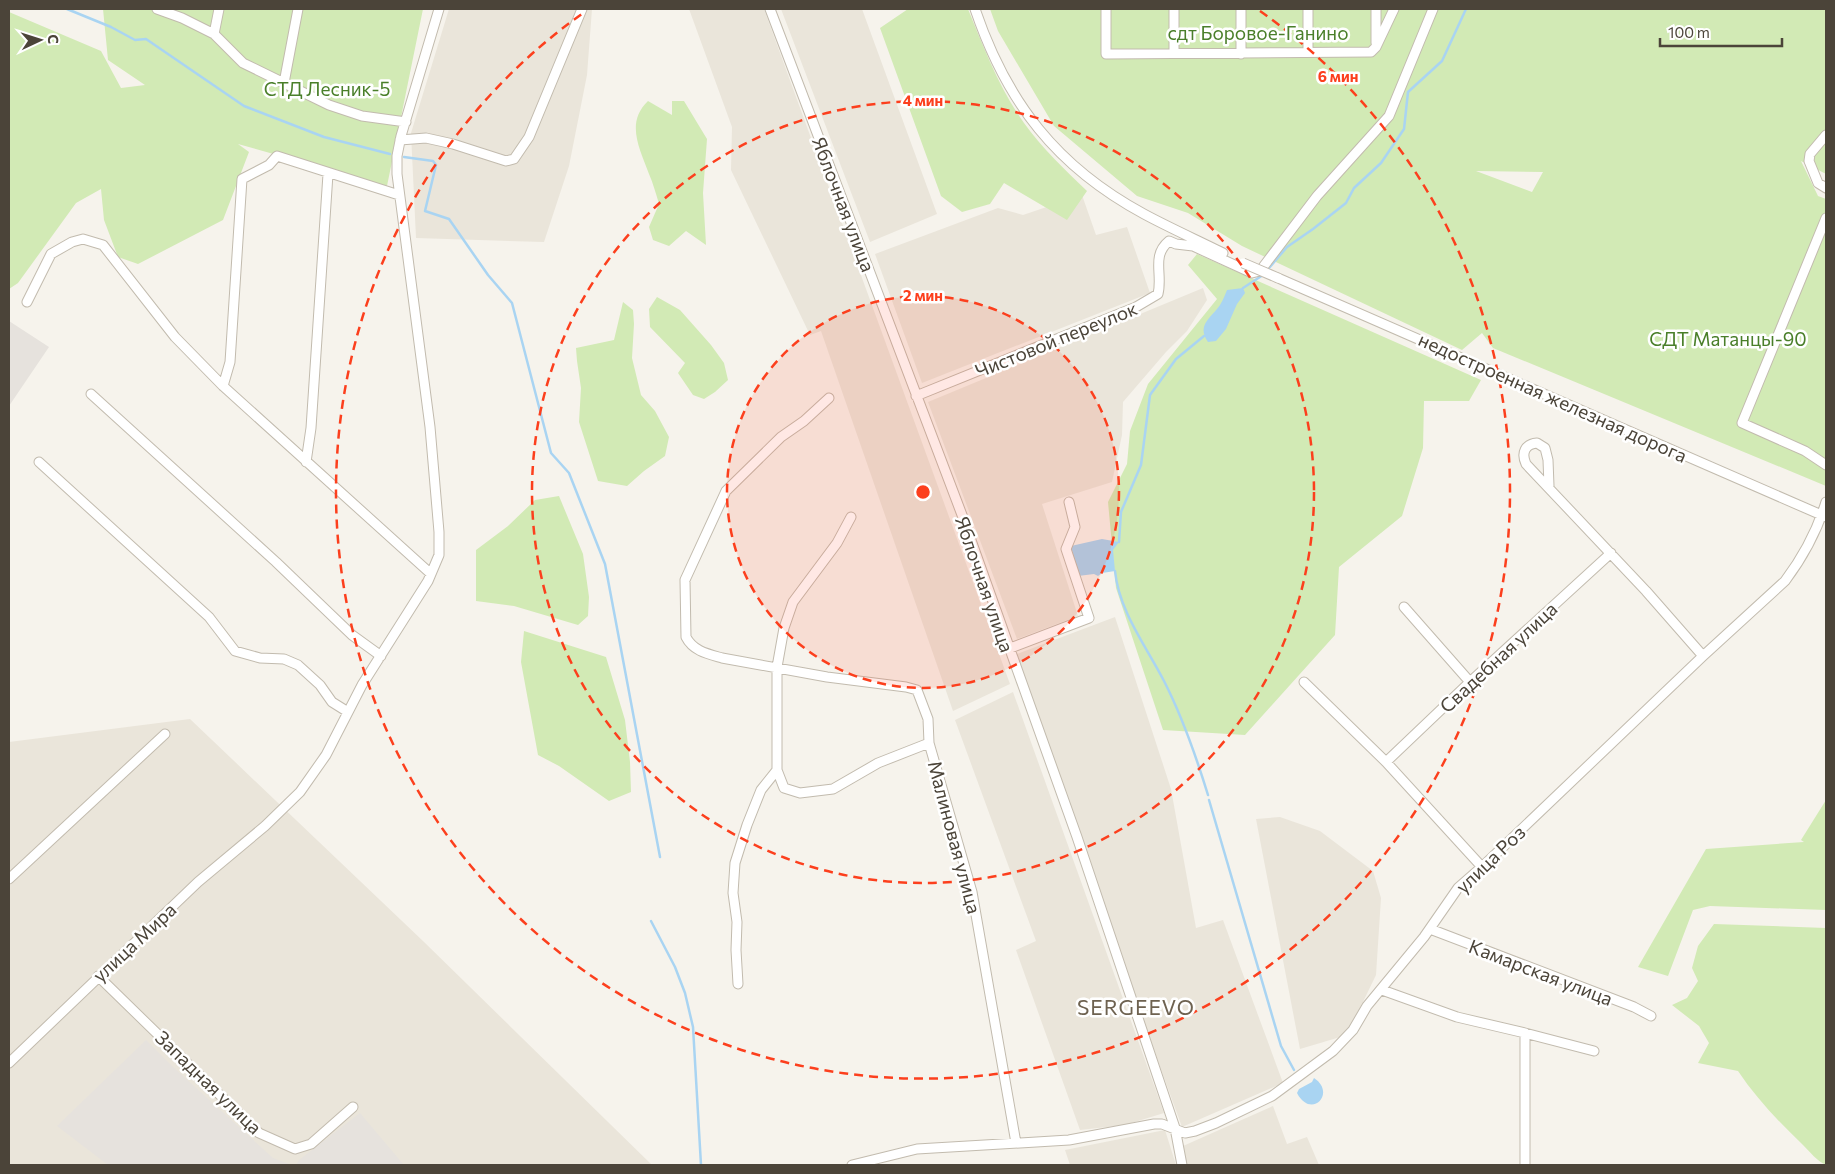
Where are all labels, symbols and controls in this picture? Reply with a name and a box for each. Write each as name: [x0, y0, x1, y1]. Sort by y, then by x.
north arrow: [15, 15, 65, 65]
scale bar: [1660, 15, 1782, 47]
park label: сдт Боровое-Ганино: [1167, 21, 1349, 44]
text: 100 m: [1668, 23, 1710, 41]
text: С: [45, 34, 62, 44]
text: 6 мин: [1318, 67, 1358, 85]
park label: СТД Лесник-5: [264, 77, 390, 100]
text: 4 мин: [903, 91, 943, 109]
street label: Яблочная улица: [808, 133, 880, 275]
text: 2 мин: [903, 286, 943, 304]
street label: Чистовой переулок: [972, 296, 1140, 382]
street label: недостроенная железная дорога: [1415, 327, 1691, 467]
park label: СДТ Матанцы-90: [1649, 327, 1807, 350]
centre of rings: [914, 483, 932, 501]
street label: Яблочная улица: [951, 513, 1019, 655]
street label: Свадебная улица: [1435, 597, 1561, 717]
street label: Малиновая улица: [924, 758, 986, 916]
street label: улица Роз: [1450, 820, 1530, 898]
street label: улица Мира: [88, 898, 180, 986]
street label: Камарская улица: [1466, 934, 1616, 1010]
district label: SERGEEVO: [1077, 994, 1195, 1019]
street label: Западная улица: [151, 1026, 267, 1138]

